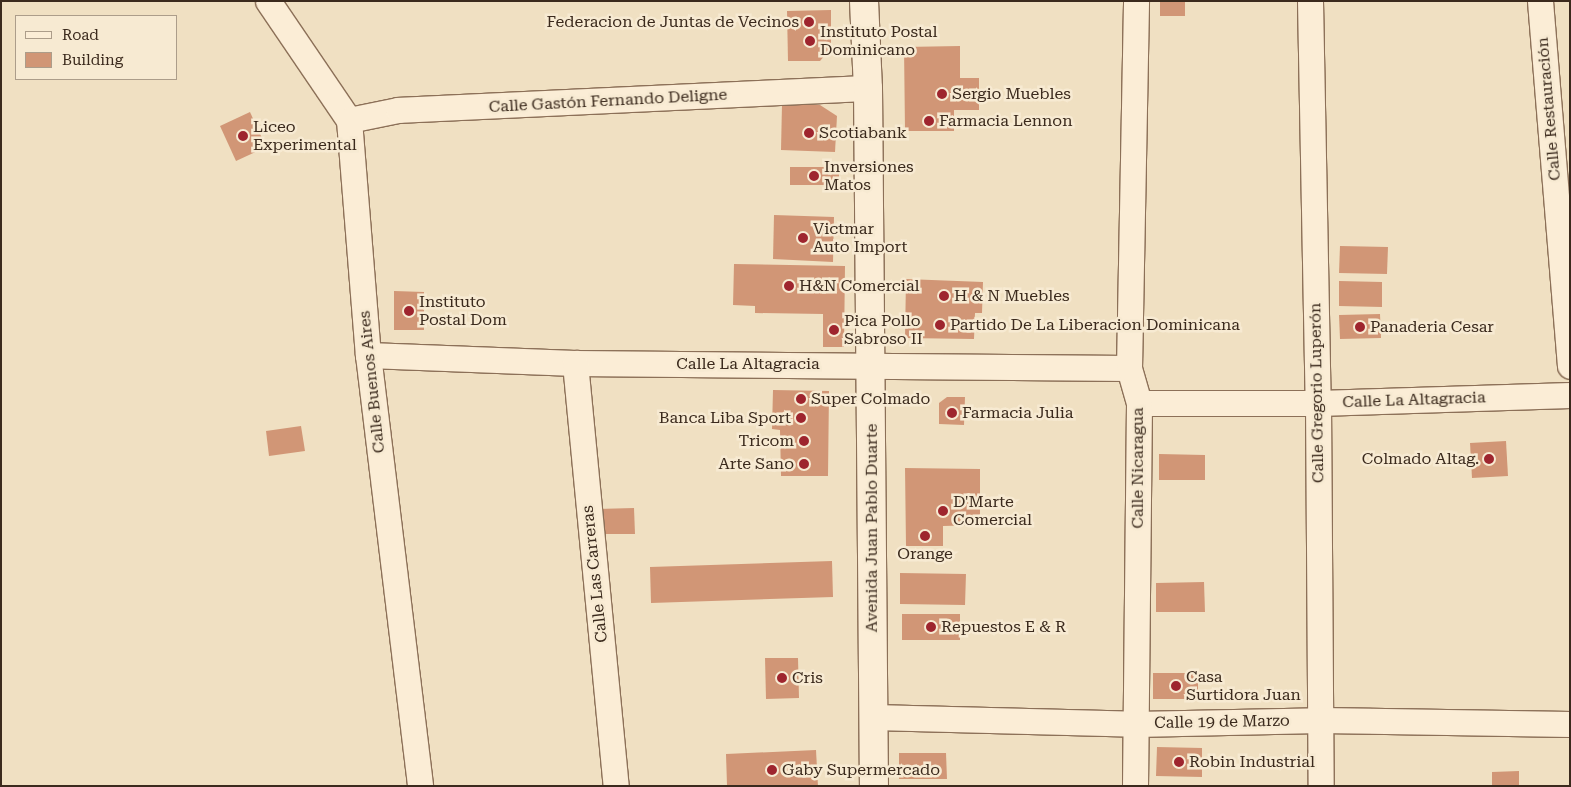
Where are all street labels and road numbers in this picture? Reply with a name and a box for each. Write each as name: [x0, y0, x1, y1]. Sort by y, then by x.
street label: Calle Restauración: [1533, 37, 1565, 181]
street label: Calle Gastón Fernando Deligne: [488, 85, 728, 117]
street label: Calle Gregorio Luperón: [1306, 303, 1328, 483]
street label: Calle Buenos Aires: [355, 310, 389, 454]
street label: Calle La Altagracia: [676, 354, 820, 374]
street label: Calle La Altagracia: [1342, 388, 1486, 412]
street label: Calle Nicaragua: [1128, 407, 1148, 529]
street label: Avenida Juan Pablo Duarte: [862, 424, 882, 632]
street label: Calle Las Carreras: [578, 504, 612, 644]
street label: Calle 19 de Marzo: [1154, 711, 1290, 733]

